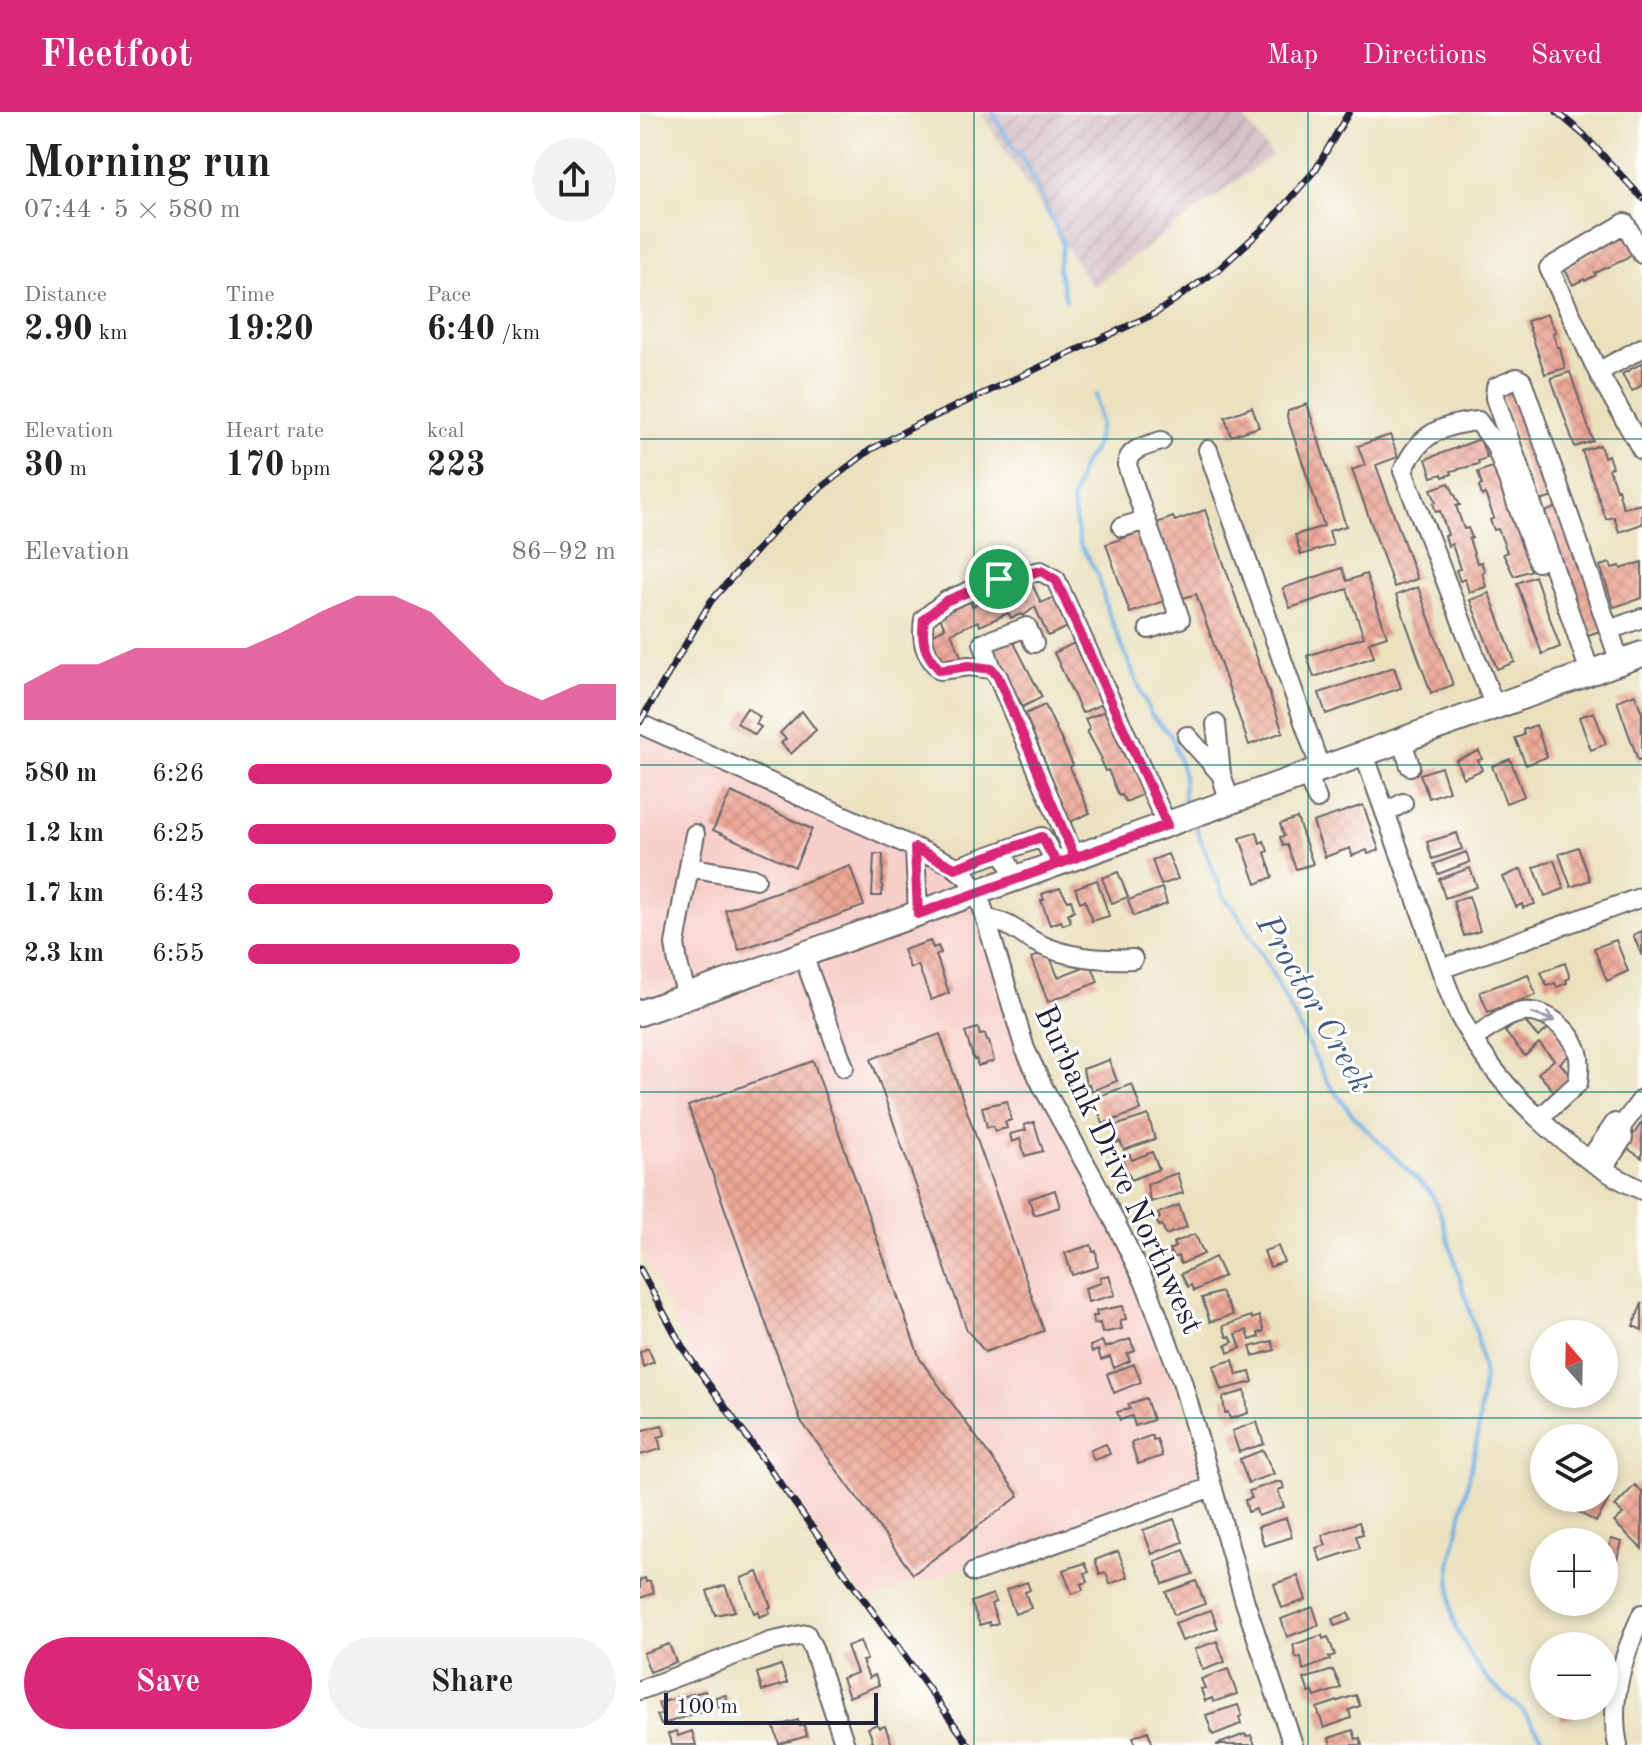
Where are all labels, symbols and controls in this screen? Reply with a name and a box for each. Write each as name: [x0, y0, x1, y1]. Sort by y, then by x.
text: Fleetfoot: [40, 37, 192, 75]
text: Map: [1266, 42, 1318, 70]
text: Directions: [1362, 42, 1487, 70]
text: Saved: [1531, 42, 1602, 70]
button: share: [532, 138, 616, 222]
text: Morning run: [24, 142, 271, 186]
text: 07:44 · 5 × 580 m: [24, 197, 241, 223]
text: Distance: [24, 284, 107, 306]
text: Time: [225, 284, 275, 306]
text: Pace: [427, 284, 471, 306]
text: 2.90: [24, 313, 93, 347]
text: 19:20: [225, 313, 314, 347]
text: 6:40: [427, 313, 495, 347]
text: km: [93, 322, 128, 344]
text: /km: [495, 322, 540, 344]
text: Elevation: [24, 420, 114, 442]
text: Heart rate: [225, 420, 324, 442]
text: kcal: [427, 420, 465, 442]
text: 30: [24, 449, 63, 483]
text: 170: [225, 449, 285, 483]
text: 223: [427, 449, 486, 483]
text: m: [63, 458, 87, 480]
text: bpm: [285, 458, 331, 480]
text: Elevation: [24, 539, 130, 565]
text: 86–92 m: [512, 539, 616, 565]
pin: [965, 545, 1033, 613]
icon: arrive: [977, 557, 1021, 601]
text: 580 m: [24, 761, 97, 787]
text: 6:26: [152, 761, 205, 787]
text: 1.2 km: [24, 821, 104, 847]
text: 6:25: [152, 821, 205, 847]
text: 1.7 km: [24, 881, 104, 907]
text: 6:43: [152, 881, 205, 907]
water label: Proctor Creek: [1248, 909, 1378, 1099]
text: 2.3 km: [24, 941, 104, 967]
text: 6:55: [152, 941, 205, 967]
street label: Burbank Drive Northwest: [1027, 1001, 1208, 1339]
one-way arrow: [1530, 1011, 1555, 1026]
north arrow: [1530, 1320, 1618, 1408]
map controls: [1530, 1320, 1618, 1720]
button: layers: [1530, 1424, 1618, 1512]
button: +: [1530, 1528, 1618, 1616]
button: −: [1530, 1632, 1618, 1720]
button: Save: [24, 1637, 312, 1729]
button: Share: [328, 1637, 616, 1729]
scale bar: [664, 1689, 878, 1725]
text: 100 m: [676, 1696, 738, 1718]

